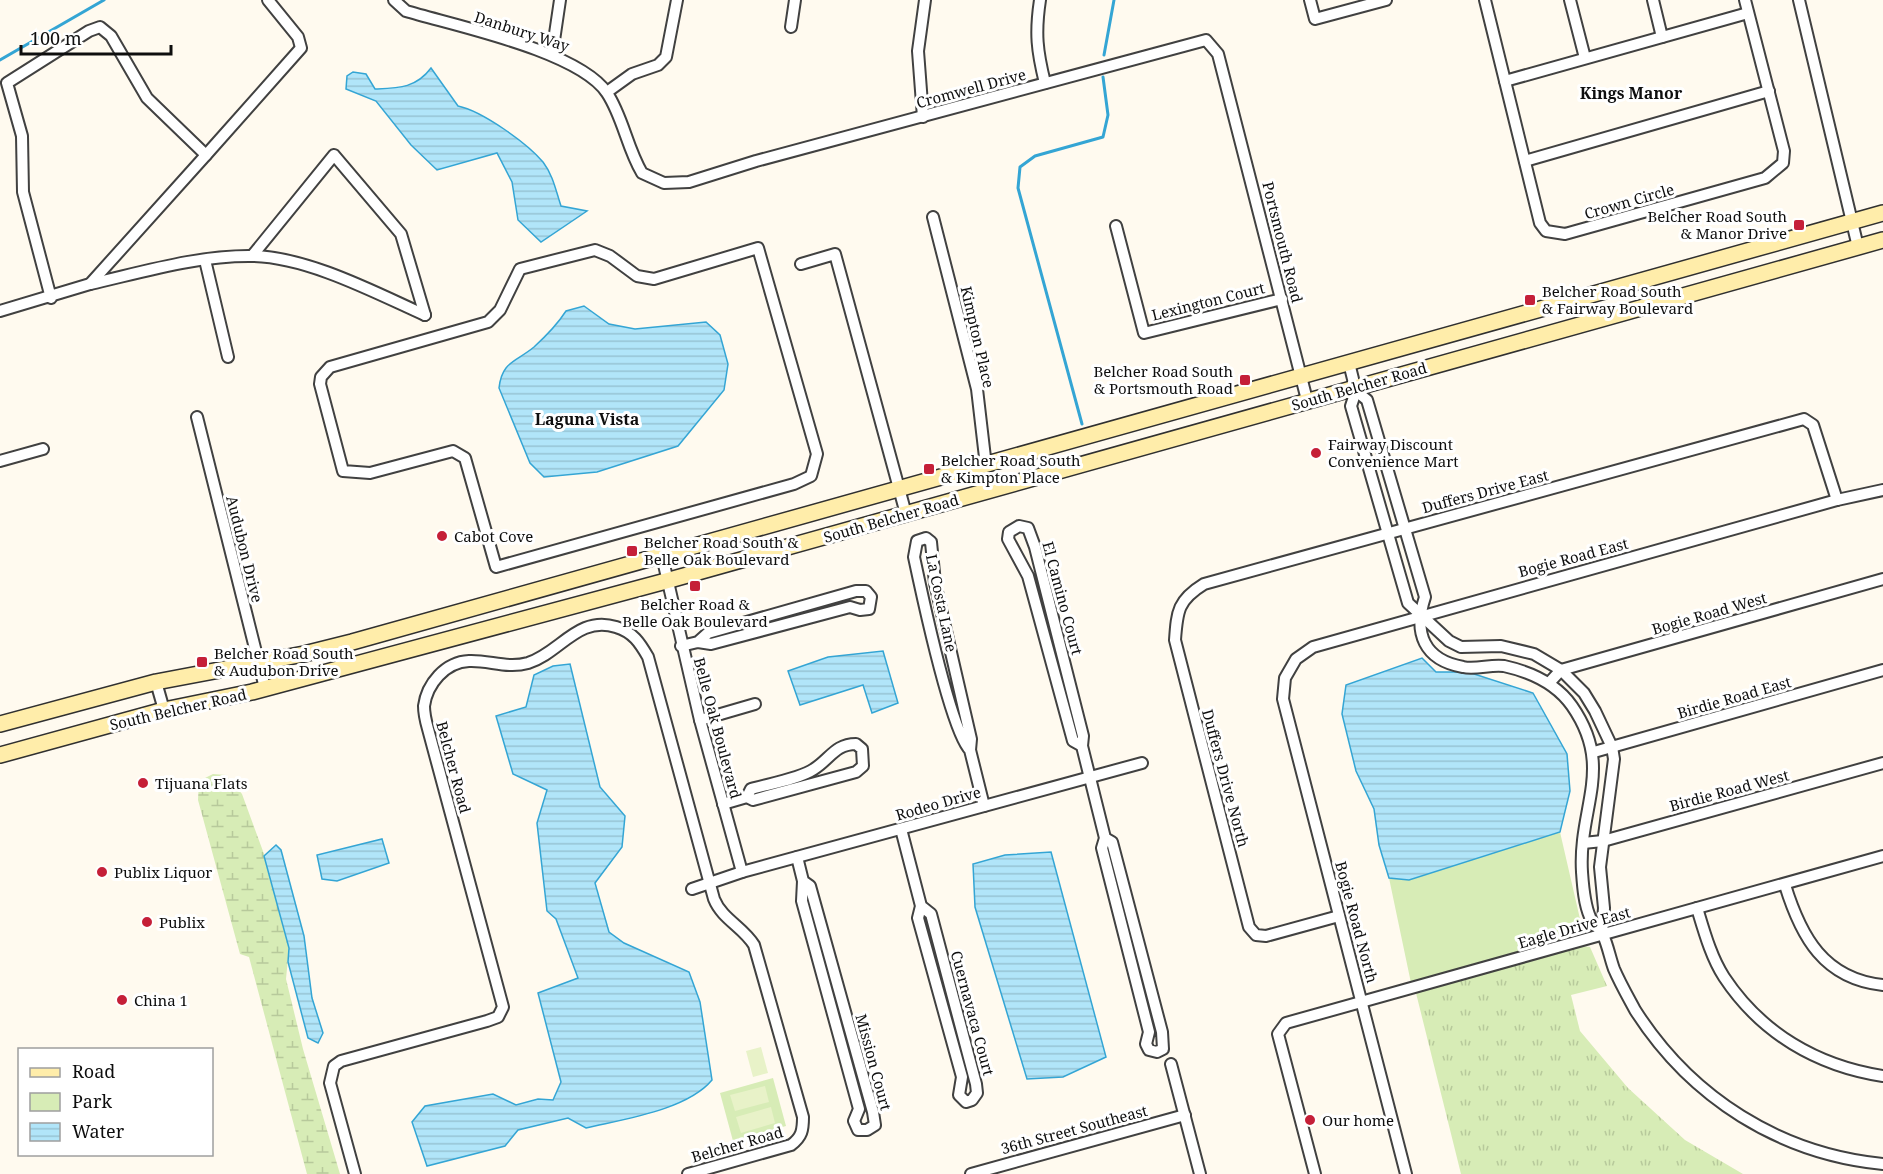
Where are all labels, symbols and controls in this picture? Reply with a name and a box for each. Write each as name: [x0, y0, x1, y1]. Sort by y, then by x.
street label: Danbury Way: [472, 6, 572, 56]
scale bar: [21, 18, 171, 56]
text: 100 m: [30, 26, 82, 50]
street label: Cromwell Drive: [914, 64, 1028, 112]
district label: Kings Manor: [1580, 82, 1683, 104]
street label: Portsmouth Road: [1258, 179, 1308, 305]
street label: Crown Circle: [1582, 179, 1676, 223]
place label: Belcher Road South & Manor Drive: [1647, 206, 1787, 243]
marker: Belcher Road South & Manor Drive: [1792, 218, 1806, 232]
street label: Lexington Court: [1149, 277, 1267, 325]
place label: Belcher Road South & Fairway Boulevard: [1542, 281, 1693, 318]
street label: Kimpton Place: [957, 284, 999, 390]
marker: Belcher Road South & Fairway Boulevard: [1523, 293, 1537, 307]
street label: South Belcher Road: [1289, 357, 1429, 415]
place label: Belcher Road South & Portsmouth Road: [1093, 361, 1233, 398]
marker: Belcher Road South & Portsmouth Road: [1238, 373, 1252, 387]
district label: Laguna Vista: [535, 408, 640, 430]
place label: Fairway Discount Convenience Mart: [1328, 434, 1459, 471]
marker: Fairway Discount Convenience Mart: [1309, 446, 1323, 460]
place label: Belcher Road South & Kimpton Place: [941, 450, 1081, 487]
marker: Belcher Road South & Kimpton Place: [922, 462, 936, 476]
street label: Duffers Drive East: [1420, 465, 1550, 517]
street label: South Belcher Road: [821, 489, 961, 547]
street label: Audubon Drive: [222, 493, 268, 605]
place label: Cabot Cove: [454, 526, 533, 546]
marker: Cabot Cove: [435, 529, 449, 543]
place label: Belcher Road South & Belle Oak Boulevard: [644, 532, 799, 569]
street label: Bogie Road East: [1516, 533, 1630, 581]
street label: El Camino Court: [1038, 539, 1088, 657]
marker: Belcher Road South & Belle Oak Boulevard: [625, 544, 639, 558]
street label: La Costa Lane: [922, 552, 962, 654]
marker: Belcher Road & Belle Oak Boulevard: [688, 579, 702, 593]
street label: Bogie Road West: [1649, 587, 1769, 639]
place label: Belcher Road & Belle Oak Boulevard: [622, 594, 768, 631]
place label: Belcher Road South & Audubon Drive: [214, 643, 354, 680]
marker: Belcher Road South & Audubon Drive: [195, 655, 209, 669]
street label: Belle Oak Boulevard: [690, 655, 746, 801]
street label: Birdie Road East: [1675, 671, 1793, 723]
street label: South Belcher Road: [108, 684, 248, 734]
street label: Duffers Drive North: [1198, 707, 1254, 850]
street label: Belcher Road: [432, 719, 476, 815]
street label: Birdie Road West: [1667, 764, 1791, 816]
place label: Tijuana Flats: [155, 773, 248, 793]
marker: Tijuana Flats: [136, 776, 150, 790]
street label: Rodeo Drive: [893, 781, 983, 825]
street label: Bogie Road North: [1331, 859, 1383, 986]
place label: Publix Liquor: [114, 862, 212, 882]
marker: Publix Liquor: [95, 865, 109, 879]
street label: Eagle Drive East: [1516, 901, 1632, 953]
place label: Publix: [159, 912, 205, 932]
marker: Publix: [140, 915, 154, 929]
street label: Cuernavaca Court: [947, 948, 999, 1078]
place label: China 1: [134, 990, 188, 1010]
marker: China 1: [115, 993, 129, 1007]
street label: Mission Court: [852, 1012, 896, 1112]
legend: [18, 1048, 213, 1156]
text: Road: [72, 1059, 115, 1083]
text: Park: [72, 1089, 112, 1113]
street label: 36th Street Southeast: [999, 1100, 1149, 1158]
place label: Our home: [1322, 1110, 1394, 1130]
marker: Our home: [1303, 1113, 1317, 1127]
text: Water: [72, 1119, 125, 1143]
street label: Belcher Road: [689, 1121, 785, 1167]

